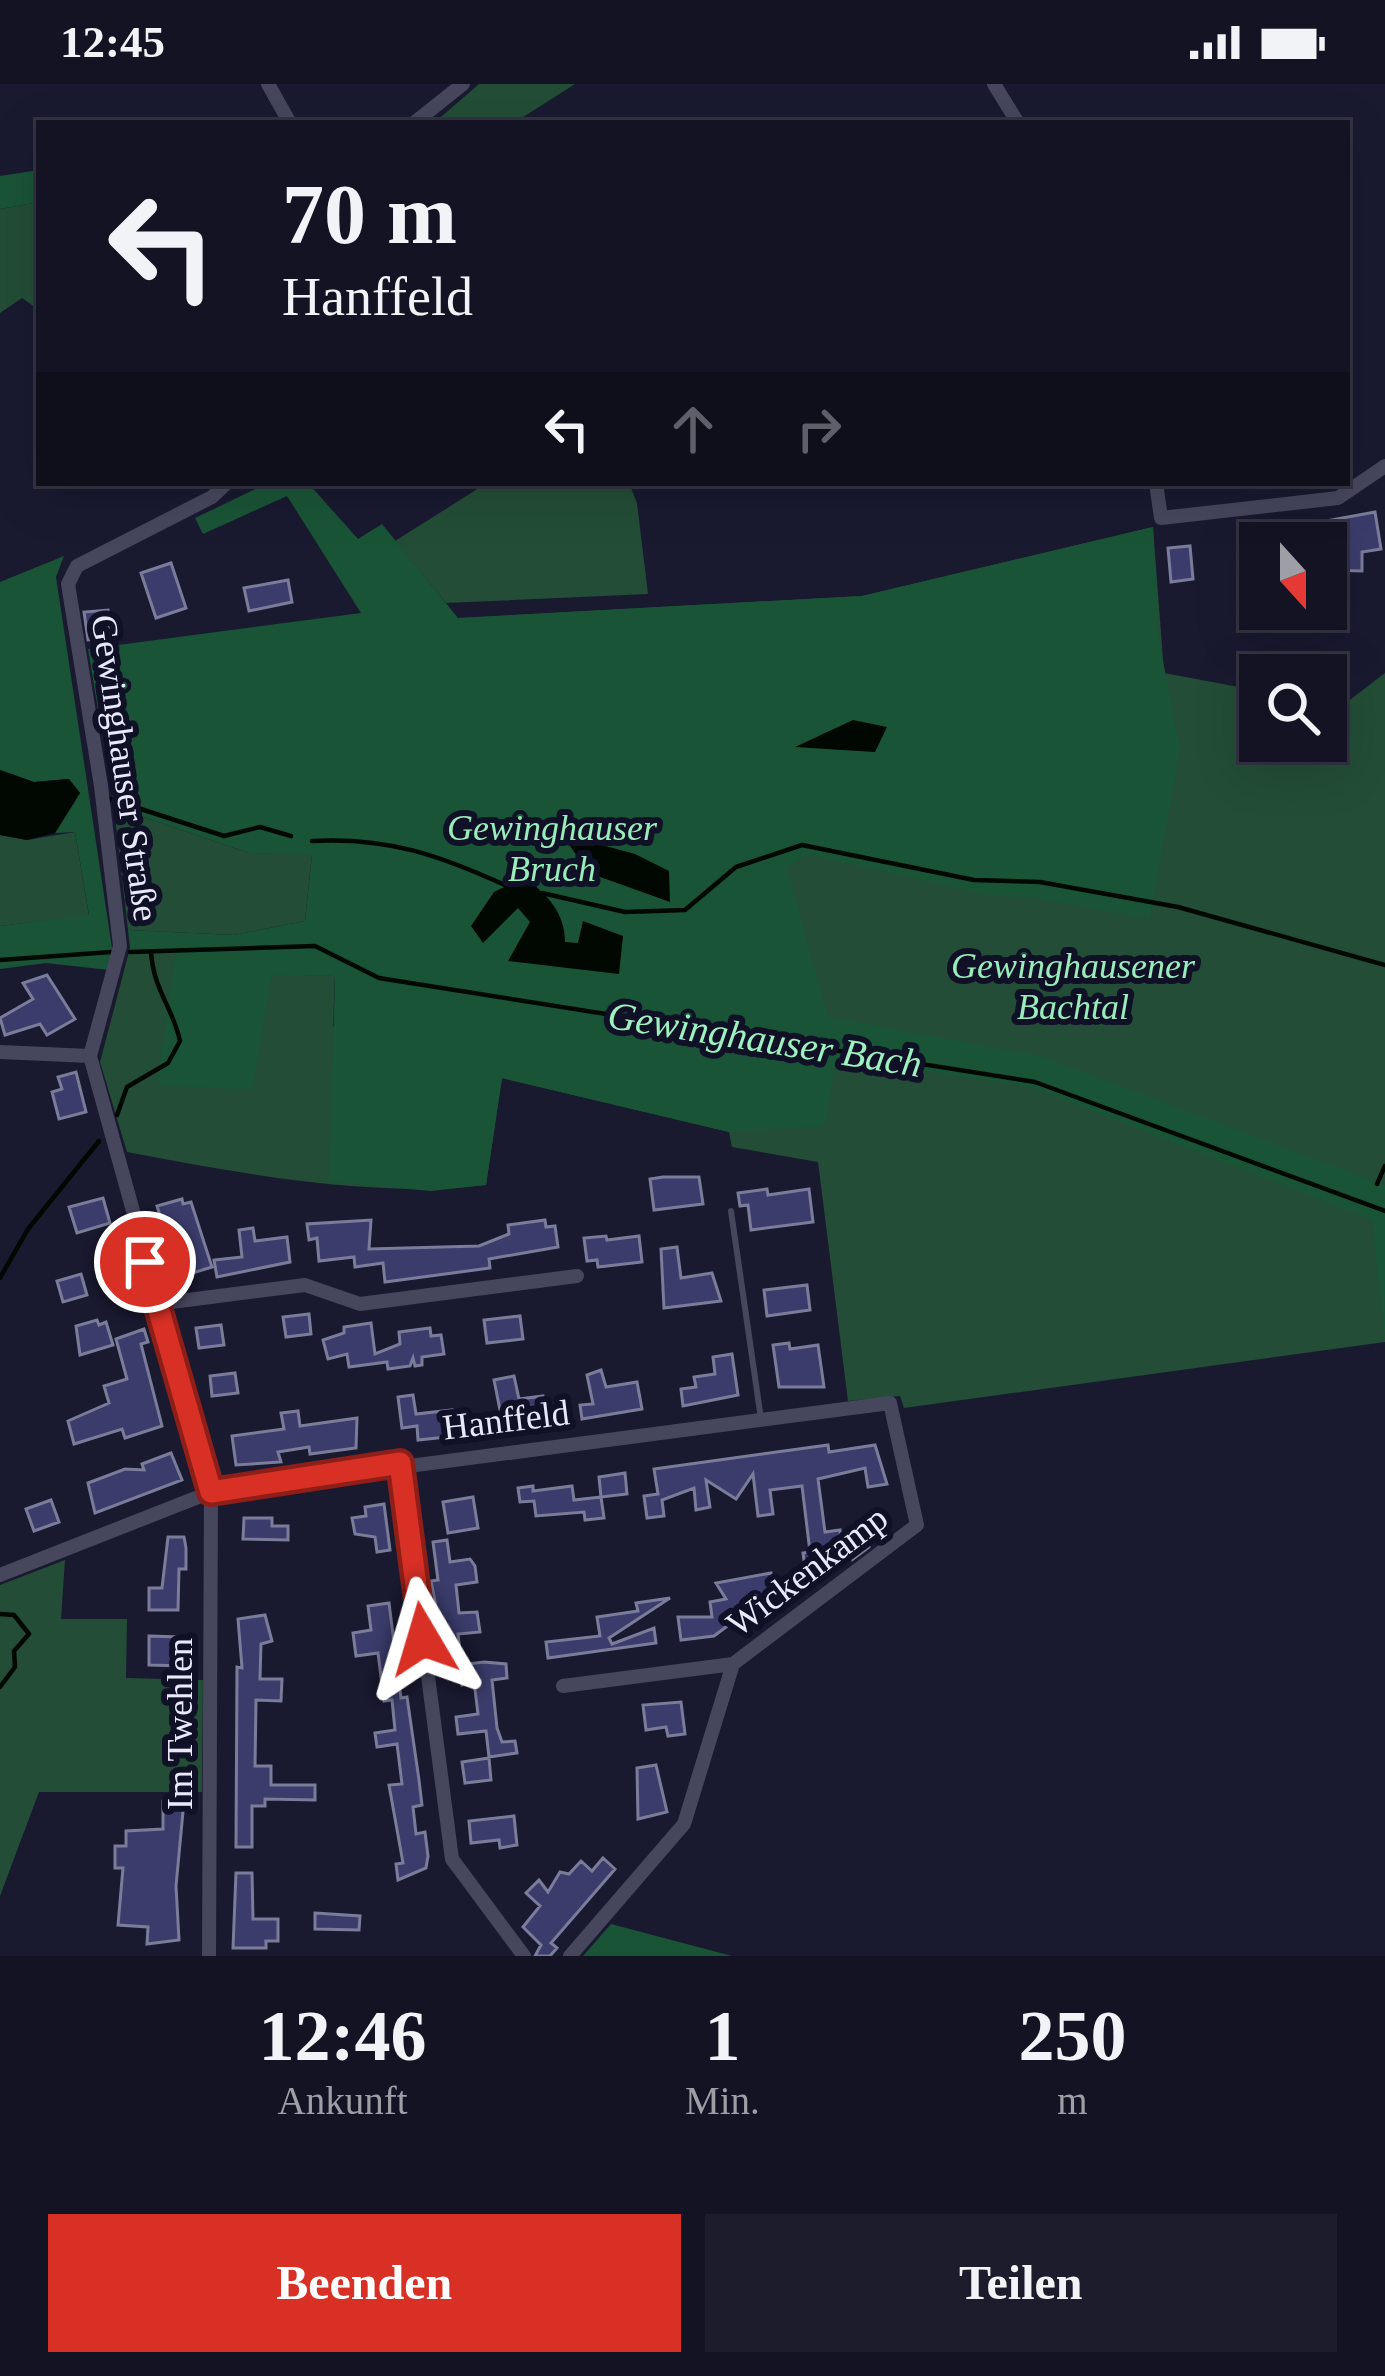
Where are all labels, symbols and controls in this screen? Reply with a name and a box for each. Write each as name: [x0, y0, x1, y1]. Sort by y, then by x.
text: 12:45: [60, 17, 165, 67]
icon: left: [84, 168, 240, 324]
text: 70 m: [282, 168, 457, 261]
text: Hanffeld: [282, 267, 473, 327]
icon: left: [534, 396, 600, 462]
icon: ahead: [660, 396, 726, 462]
icon: right: [786, 396, 852, 462]
north arrow: [1239, 522, 1347, 630]
map controls: [1239, 522, 1347, 762]
street label: Gewinghauser Straße: [84, 612, 166, 924]
button: search: [1239, 654, 1347, 762]
park label: Gewinghauser Bruch: [447, 808, 658, 889]
park label: Gewinghausener Bachtal: [951, 946, 1196, 1027]
water label: Gewinghauser Bach: [605, 993, 925, 1086]
pin: [94, 1211, 196, 1313]
icon: arrive: [112, 1229, 178, 1295]
street label: Hanffeld: [440, 1392, 572, 1448]
street label: Wickenkamp: [719, 1498, 895, 1644]
position arrow: [360, 1576, 486, 1702]
street label: Im Twehlen: [160, 1638, 200, 1810]
text: 12:46: [259, 1996, 427, 2076]
text: 1: [704, 1996, 740, 2076]
text: 250: [1018, 1996, 1126, 2076]
text: Ankunft: [278, 2079, 408, 2122]
text: Min.: [685, 2079, 760, 2122]
text: m: [1057, 2079, 1088, 2122]
button: Beenden: [48, 2214, 681, 2352]
button: Teilen: [705, 2214, 1337, 2352]

